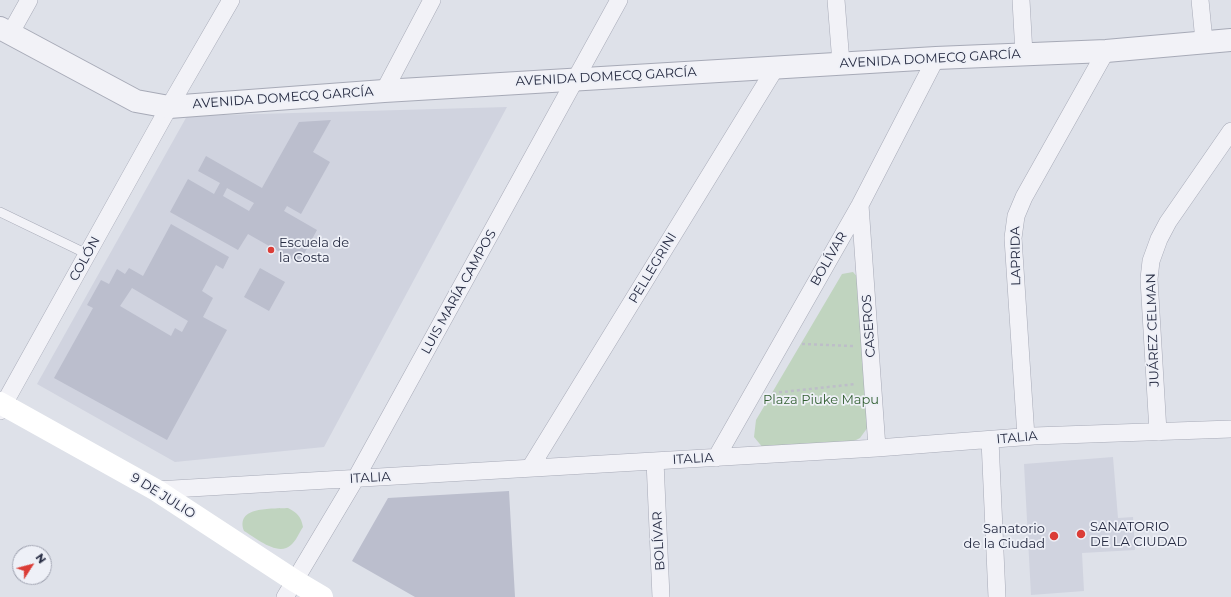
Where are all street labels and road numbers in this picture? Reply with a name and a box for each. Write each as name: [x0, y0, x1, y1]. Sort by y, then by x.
street label: AVENIDA DOMECQ GARCÍA: [839, 46, 1021, 72]
street label: AVENIDA DOMECQ GARCÍA: [515, 64, 697, 90]
street label: AVENIDA DOMECQ GARCÍA: [192, 84, 374, 112]
street label: LAPRIDA: [1008, 226, 1024, 286]
street label: LUIS MARÍA CAMPOS: [418, 227, 500, 357]
street label: BOLÍVAR: [807, 229, 851, 289]
street label: PELLEGRINI: [626, 230, 680, 306]
street label: COLÓN: [66, 234, 104, 284]
street label: JUÁREZ CELMAN: [1143, 273, 1163, 387]
street label: CASEROS: [859, 294, 879, 358]
street label: ITALIA: [996, 428, 1038, 448]
street label: ITALIA: [672, 450, 714, 468]
street label: ITALIA: [349, 469, 391, 487]
street label: 9 DE JULIO: [128, 470, 198, 522]
street label: BOLÍVAR: [650, 511, 668, 571]

